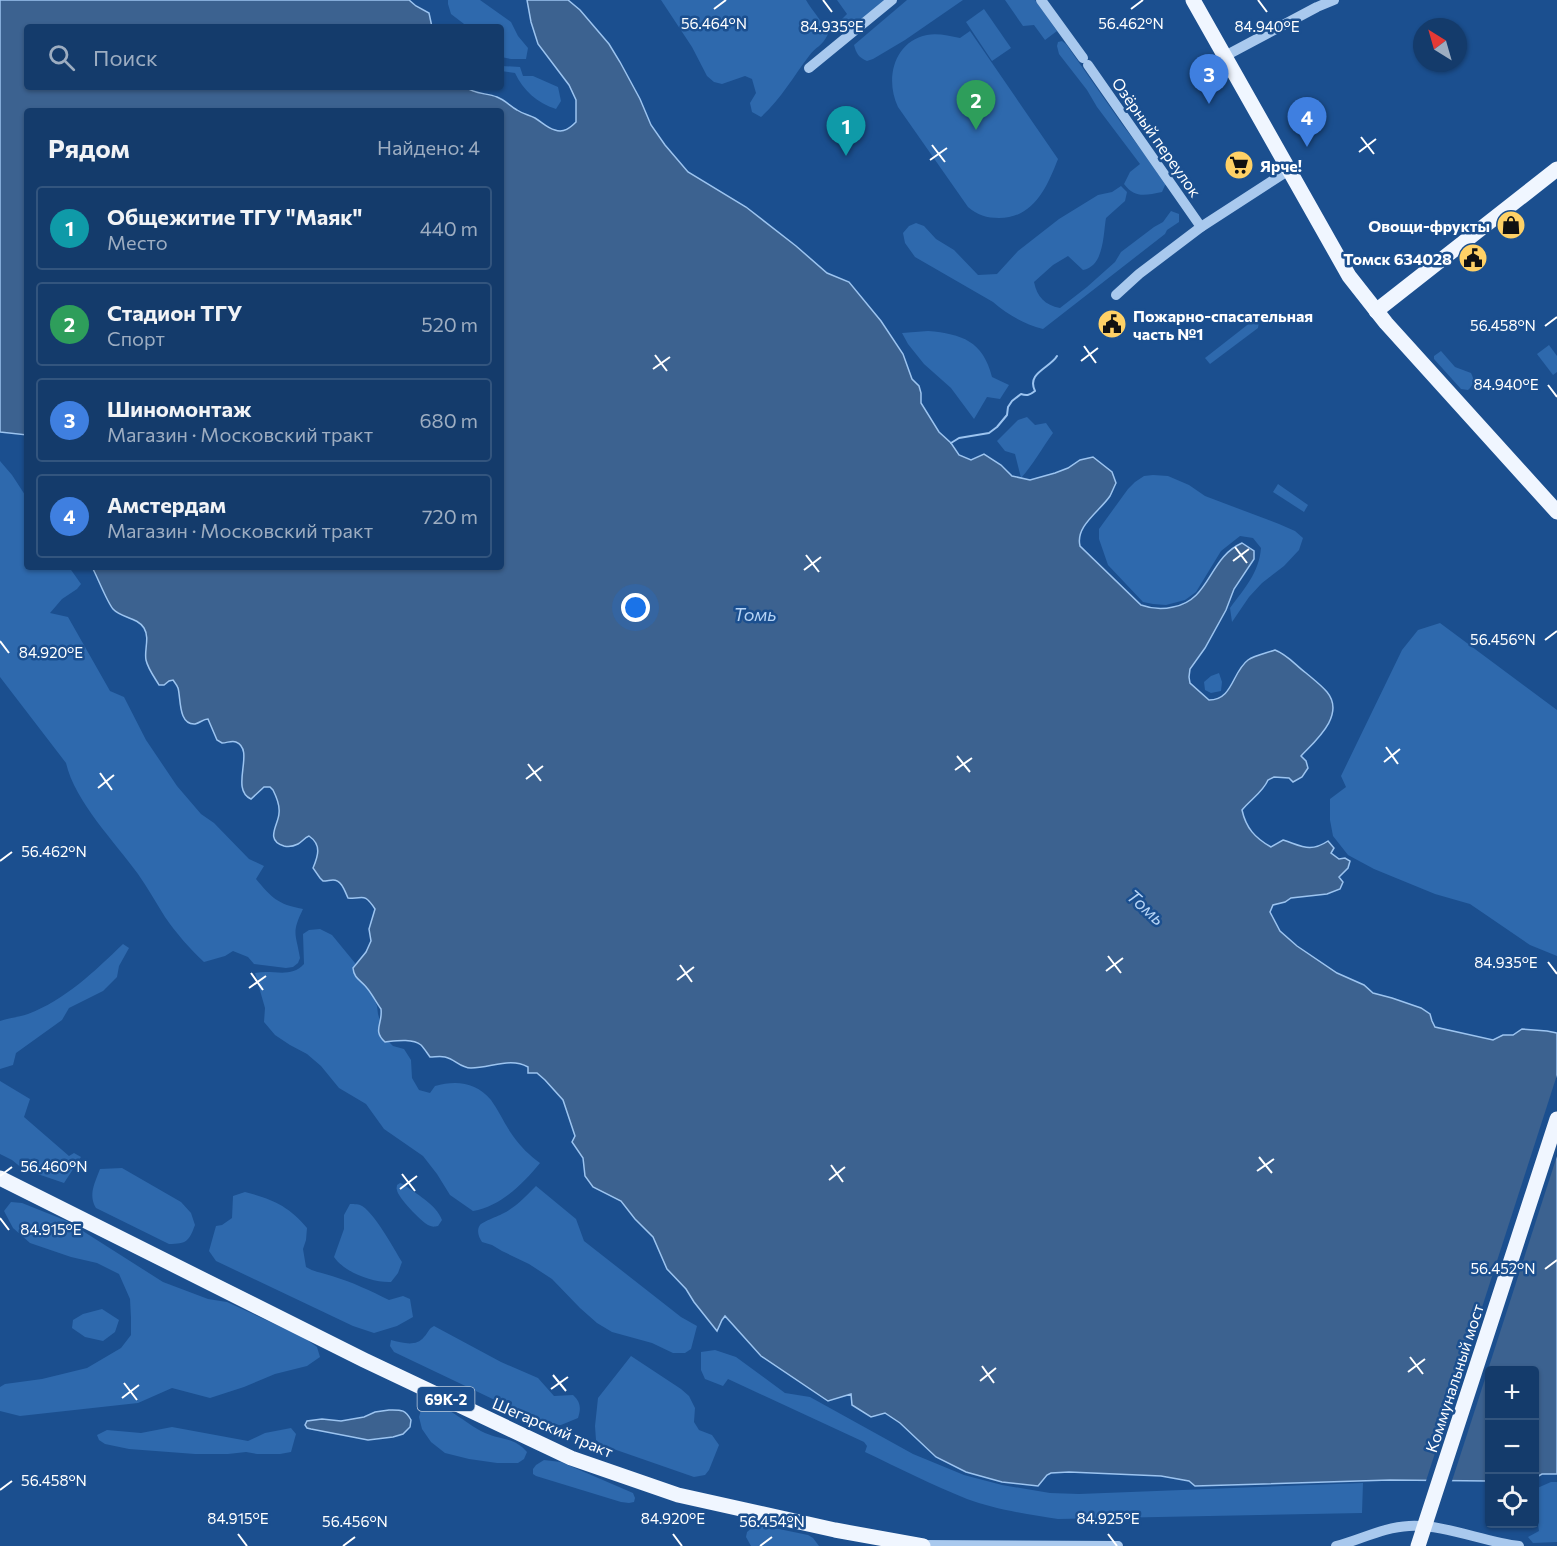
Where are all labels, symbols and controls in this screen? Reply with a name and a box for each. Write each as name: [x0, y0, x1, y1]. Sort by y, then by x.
text: 56.464°N: [681, 14, 747, 32]
text: 56.462°N: [1098, 14, 1164, 32]
text: 84.935°E: [800, 17, 864, 35]
text: 84.940°E: [1234, 17, 1300, 35]
north arrow: [1413, 18, 1467, 72]
search box: [24, 24, 504, 90]
icon: search: [45, 41, 78, 74]
text: Поиск: [93, 44, 158, 71]
pin: 3: [1190, 54, 1228, 104]
street label: Озёрный переулок: [1109, 73, 1206, 201]
pin: 2: [956, 80, 996, 130]
pin: 4: [1288, 98, 1326, 147]
pin: 1: [826, 106, 866, 156]
text: Рядом: [48, 132, 130, 163]
text: Найдено: 4: [377, 135, 480, 159]
supermarket icon: Ярче!: [1223, 149, 1255, 181]
place label: Ярче!: [1260, 156, 1302, 175]
text: Общежитие ТГУ "Маяк": [107, 203, 362, 230]
shop icon: Овощи-фрукты: [1495, 209, 1527, 241]
text: 1: [65, 216, 74, 240]
text: 440 m: [420, 216, 478, 240]
place label: Овощи-фрукты: [1368, 216, 1490, 235]
text: Место: [107, 230, 168, 254]
public building icon: Томск 634028: [1457, 242, 1489, 274]
place label: Томск 634028: [1343, 249, 1452, 268]
text: Стадион ТГУ: [107, 299, 243, 326]
place label: Пожарно-спасательная часть №1: [1133, 306, 1313, 343]
public building icon: Пожарно-спасательная часть №1: [1096, 308, 1128, 340]
text: 2: [64, 312, 75, 336]
text: 520 m: [421, 312, 478, 336]
text: 56.458°N: [1470, 316, 1536, 334]
text: Спорт: [107, 326, 165, 350]
text: 84.940°E: [1473, 375, 1539, 393]
text: Шиномонтаж: [107, 395, 252, 422]
text: 3: [64, 408, 75, 432]
text: 680 m: [419, 408, 478, 432]
text: Магазин · Московский тракт: [107, 422, 373, 446]
text: Амстердам: [107, 491, 226, 518]
text: 4: [63, 504, 76, 528]
text: 720 m: [422, 504, 478, 528]
text: Магазин · Московский тракт: [107, 518, 373, 542]
your location: [621, 593, 650, 622]
water label: Томь: [734, 603, 776, 625]
text: 56.456°N: [1470, 630, 1536, 648]
text: 84.920°E: [19, 643, 83, 661]
text: 56.462°N: [21, 842, 87, 860]
water label: Томь: [1123, 884, 1169, 930]
text: 84.935°E: [1474, 953, 1538, 971]
text: 56.460°N: [20, 1157, 88, 1175]
text: 84.915°E: [20, 1220, 82, 1238]
text: 56.452°N: [1470, 1259, 1536, 1277]
street label: Коммунальный мост: [1421, 1301, 1487, 1455]
map controls: [1485, 1366, 1539, 1528]
button: +: [1485, 1366, 1539, 1420]
road number: 69К-2: [418, 1387, 474, 1411]
street label: Шегарский тракт: [490, 1393, 617, 1461]
button: −: [1485, 1420, 1539, 1474]
text: 56.458°N: [21, 1471, 87, 1489]
button: locate: [1485, 1474, 1539, 1528]
text: 84.915°E: [207, 1509, 269, 1527]
text: 84.920°E: [641, 1509, 705, 1527]
text: 84.925°E: [1076, 1509, 1140, 1527]
text: 56.456°N: [322, 1512, 388, 1530]
text: 56.454°N: [739, 1512, 805, 1530]

